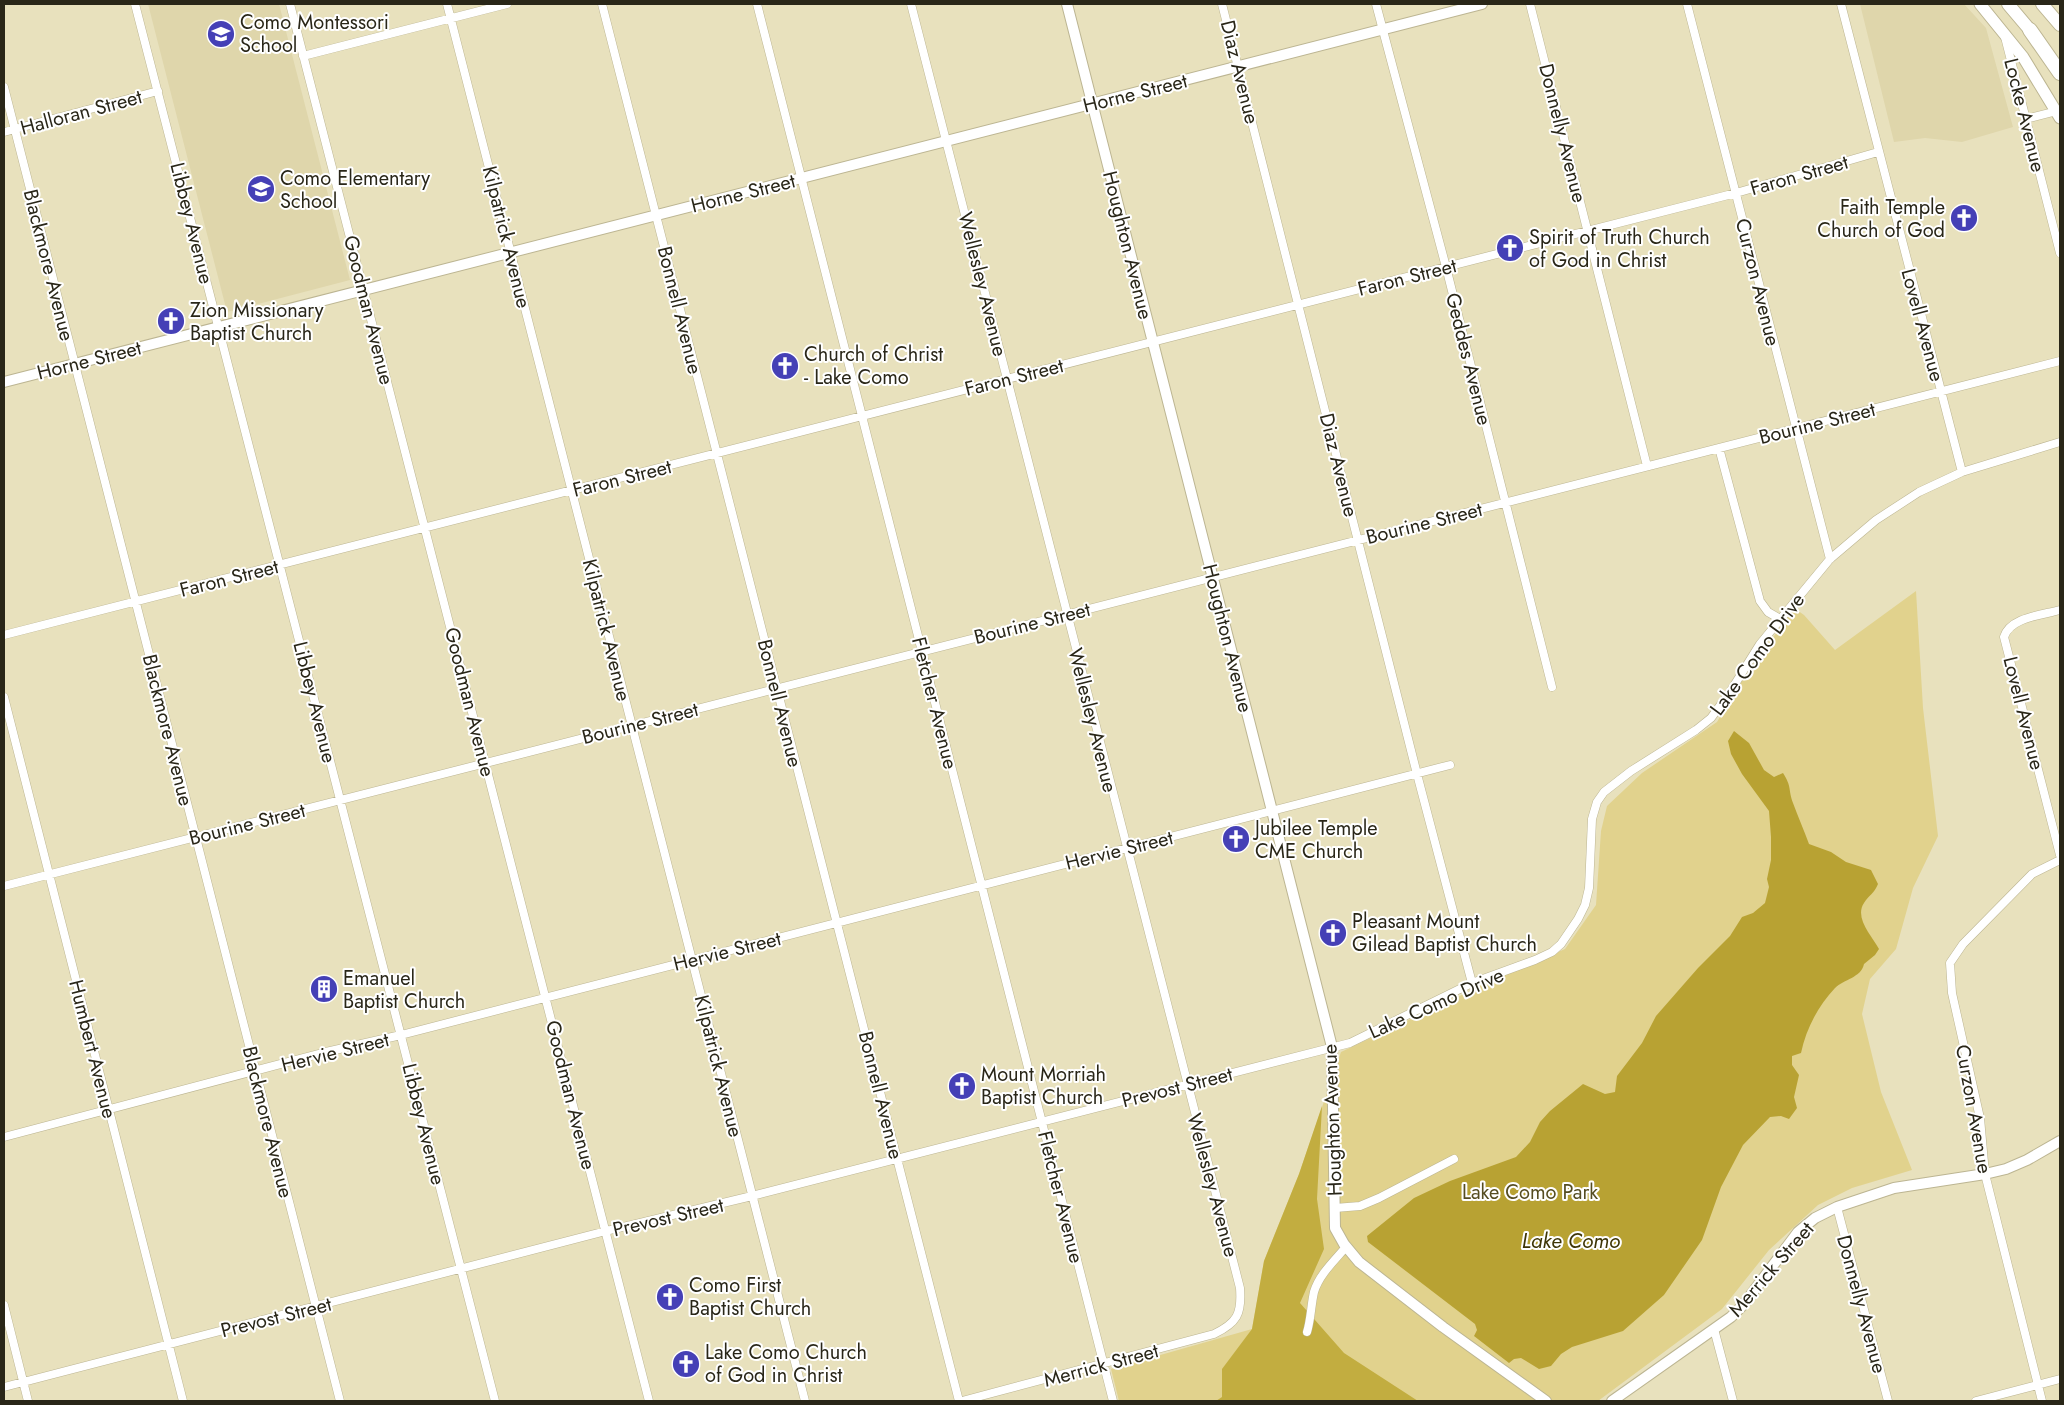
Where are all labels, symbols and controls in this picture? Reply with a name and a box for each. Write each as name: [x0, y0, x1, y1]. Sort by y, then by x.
place label: Como Montessori School: [240, 8, 389, 60]
street label: Diaz Avenue: [1213, 17, 1266, 127]
school or university icon: Como Montessori School: [206, 19, 236, 49]
street label: Locke Avenue: [1996, 55, 2053, 175]
street label: Donnelly Avenue: [1531, 61, 1594, 206]
street label: Horne Street: [1080, 66, 1191, 120]
street label: Halloran Street: [17, 82, 145, 143]
street label: Faron Street: [1747, 148, 1852, 203]
street label: Libbey Avenue: [162, 159, 221, 287]
street label: Kilpatrick Avenue: [475, 163, 538, 311]
place label: Como Elementary School: [280, 164, 430, 216]
street label: Horne Street: [688, 166, 799, 220]
street label: Houghton Avenue: [1095, 168, 1160, 322]
school or university icon: Como Elementary School: [246, 174, 276, 204]
street label: Blackmore Avenue: [16, 186, 81, 344]
place label: Faith Temple Church of God: [1817, 193, 1945, 245]
church icon: Faith Temple Church of God: [1949, 203, 1979, 233]
street label: Wellesley Avenue: [951, 209, 1014, 359]
street label: Curzon Avenue: [1728, 215, 1787, 349]
place label: Spirit of Truth Church of God in Christ: [1529, 223, 1710, 275]
street label: Goodman Avenue: [336, 232, 401, 388]
church icon: Spirit of Truth Church of God in Christ: [1495, 233, 1525, 263]
street label: Bonnell Avenue: [650, 243, 709, 377]
street label: Faron Street: [1355, 251, 1460, 304]
street label: Lovell Avenue: [1894, 265, 1952, 385]
street label: Geddes Avenue: [1438, 290, 1499, 428]
place label: Zion Missionary Baptist Church: [190, 296, 324, 348]
church icon: Zion Missionary Baptist Church: [156, 306, 186, 336]
street label: Horne Street: [34, 333, 145, 387]
place label: Church of Christ - Lake Como: [804, 340, 943, 392]
church icon: Church of Christ - Lake Como: [770, 351, 800, 381]
street label: Faron Street: [962, 351, 1067, 404]
street label: Bourine Street: [1756, 395, 1879, 452]
street label: Diaz Avenue: [1312, 410, 1365, 520]
street label: Faron Street: [570, 452, 675, 505]
street label: Bourine Street: [1363, 495, 1486, 552]
street label: Faron Street: [177, 552, 282, 605]
street label: Kilpatrick Avenue: [575, 556, 638, 704]
street label: Houghton Avenue: [1195, 561, 1260, 715]
street label: Lake Como Drive: [1703, 587, 1812, 721]
street label: Bourine Street: [971, 595, 1094, 652]
street label: Goodman Avenue: [437, 624, 502, 780]
street label: Fletcher Avenue: [904, 634, 965, 772]
street label: Bonnell Avenue: [750, 636, 809, 770]
street label: Libbey Avenue: [285, 638, 344, 766]
street label: Wellesley Avenue: [1061, 645, 1124, 795]
street label: Blackmore Avenue: [135, 651, 200, 809]
street label: Lovell Avenue: [1995, 653, 2052, 773]
street label: Bourine Street: [579, 695, 702, 752]
street label: Bourine Street: [186, 796, 309, 853]
place label: Jubilee Temple CME Church: [1252, 814, 1378, 866]
street label: Hervie Street: [1062, 823, 1176, 878]
church icon: Jubilee Temple CME Church: [1221, 824, 1251, 854]
place label: Pleasant Mount Gilead Baptist Church: [1352, 907, 1537, 959]
church icon: Pleasant Mount Gilead Baptist Church: [1318, 918, 1348, 948]
street label: Hervie Street: [670, 924, 784, 979]
street label: Lake Como Drive: [1364, 961, 1508, 1046]
place label: Emanuel Baptist Church: [343, 964, 465, 1016]
building icon: Emanuel Baptist Church: [309, 974, 339, 1004]
street label: Humbert Avenue: [61, 977, 124, 1122]
street label: Kilpatrick Avenue: [687, 992, 750, 1140]
street label: Goodman Avenue: [538, 1017, 603, 1173]
street label: Hervie Street: [278, 1025, 392, 1080]
street label: Bonnell Avenue: [851, 1028, 910, 1162]
street label: Curzon Avenue: [1948, 1042, 1999, 1176]
street label: Blackmore Avenue: [235, 1043, 300, 1201]
street label: Houghton Avenue: [1315, 1043, 1350, 1197]
street label: Libbey Avenue: [394, 1060, 453, 1188]
place label: Mount Morriah Baptist Church: [981, 1060, 1106, 1112]
street label: Prevost Street: [1119, 1060, 1236, 1115]
church icon: Mount Morriah Baptist Church: [947, 1071, 977, 1101]
street label: Wellesley Avenue: [1179, 1110, 1246, 1260]
street label: Fletcher Avenue: [1030, 1128, 1091, 1266]
park label: Lake Como Park: [1462, 1178, 1598, 1207]
street label: Prevost Street: [610, 1191, 727, 1244]
street label: Merrick Street: [1722, 1215, 1821, 1323]
water label: Lake Como: [1522, 1226, 1620, 1256]
street label: Donnelly Avenue: [1829, 1232, 1894, 1377]
place label: Como First Baptist Church: [689, 1271, 811, 1323]
church icon: Como First Baptist Church: [655, 1282, 685, 1312]
street label: Prevost Street: [218, 1290, 335, 1345]
street label: Merrick Street: [1041, 1336, 1162, 1395]
place label: Lake Como Church of God in Christ: [705, 1338, 867, 1390]
church icon: Lake Como Church of God in Christ: [671, 1349, 701, 1379]

